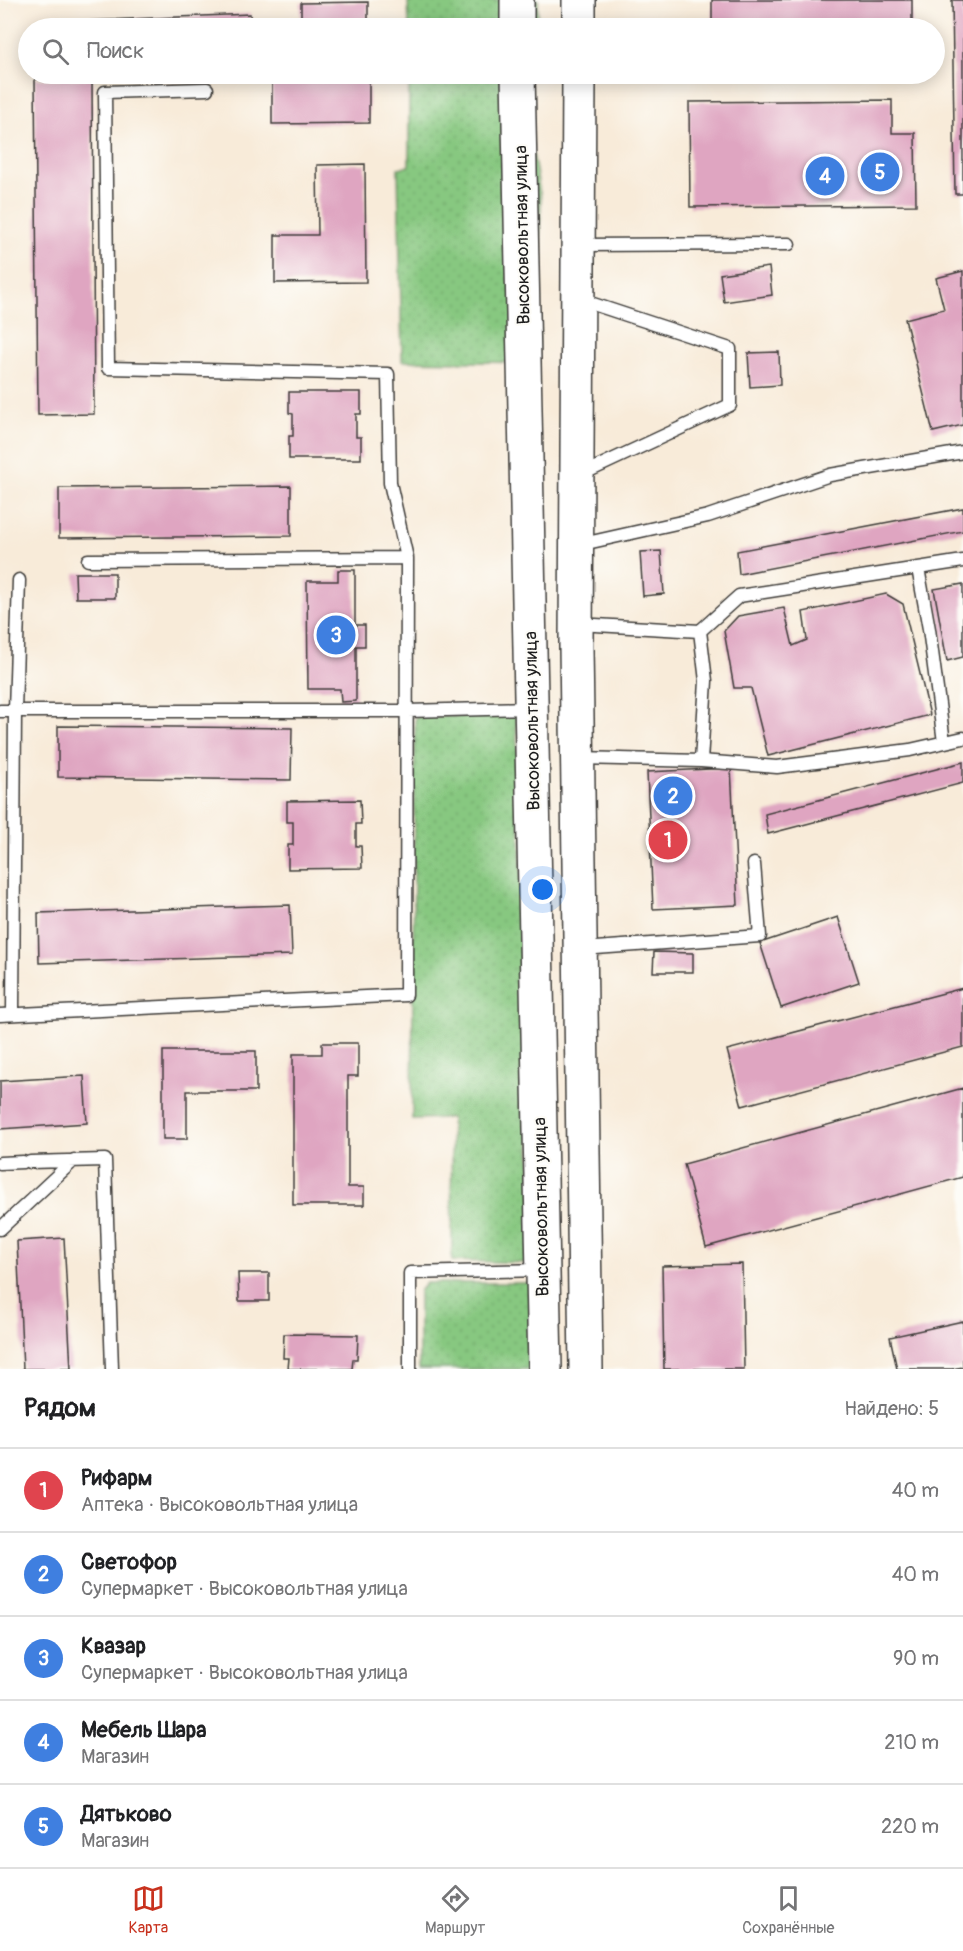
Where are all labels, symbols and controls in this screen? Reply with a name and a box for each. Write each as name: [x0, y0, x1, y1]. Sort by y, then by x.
search box: [18, 18, 945, 84]
icon: search: [39, 35, 72, 68]
text: Поиск: [87, 37, 144, 65]
street label: Высоковольтная улица: [509, 145, 536, 325]
pin: 5: [860, 150, 900, 195]
pin: 4: [806, 154, 844, 198]
pin: 3: [316, 612, 356, 658]
street label: Высоковольтная улица: [519, 631, 546, 811]
pin: 2: [654, 774, 692, 818]
pin: 1: [648, 818, 688, 862]
your location: [528, 875, 557, 904]
street label: Высоковольтная улица: [528, 1117, 555, 1297]
text: Рядом: [24, 1392, 96, 1424]
text: Найдено: 5: [844, 1396, 939, 1421]
text: Рифарм: [81, 1464, 152, 1492]
text: 1: [40, 1478, 47, 1503]
text: 40 m: [892, 1478, 939, 1503]
text: Аптека · Высоковольтная улица: [81, 1492, 358, 1517]
text: Светофор: [81, 1548, 177, 1576]
text: 2: [38, 1562, 49, 1587]
text: 40 m: [892, 1562, 939, 1587]
text: Супермаркет · Высоковольтная улица: [81, 1576, 408, 1601]
text: Квазар: [81, 1632, 146, 1660]
text: 3: [38, 1646, 49, 1671]
text: 90 m: [893, 1646, 939, 1671]
text: Супермаркет · Высоковольтная улица: [81, 1660, 408, 1685]
text: Мебель Шара: [81, 1716, 206, 1744]
text: 4: [38, 1730, 49, 1755]
text: 210 m: [884, 1730, 939, 1755]
text: Магазин: [81, 1744, 149, 1769]
text: Дятьково: [81, 1800, 172, 1828]
text: 5: [38, 1814, 49, 1839]
text: 220 m: [881, 1814, 939, 1839]
text: Магазин: [81, 1828, 149, 1853]
tab: Карта: [128, 1882, 168, 1938]
tab: Маршрут: [425, 1882, 485, 1938]
tab: Сохранённые: [742, 1882, 835, 1938]

